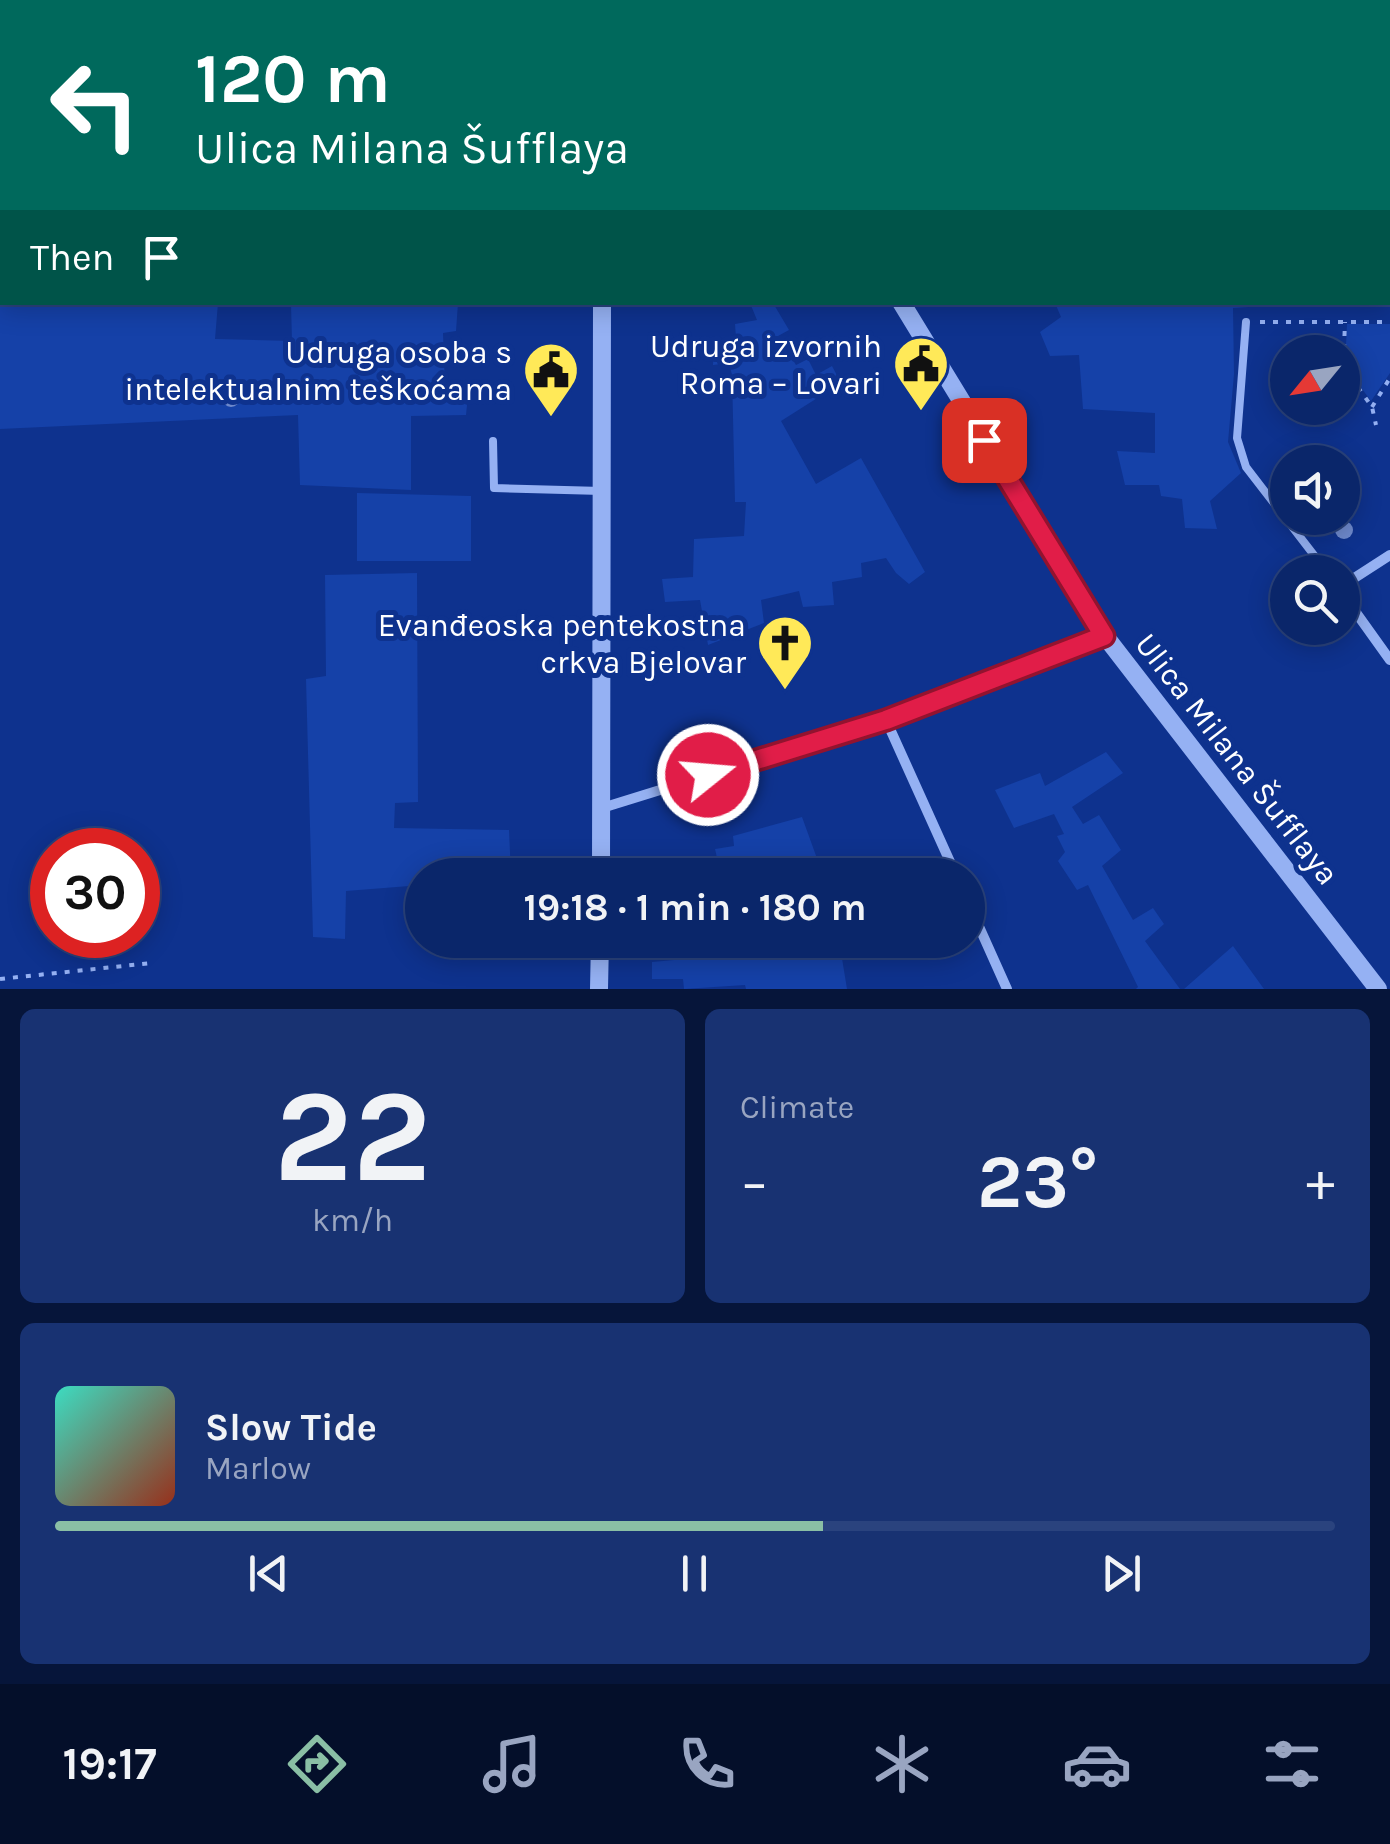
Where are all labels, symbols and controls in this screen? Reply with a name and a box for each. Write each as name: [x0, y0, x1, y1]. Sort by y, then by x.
text: 120 m: [195, 38, 391, 120]
icon: left: [30, 40, 160, 170]
text: Ulica Milana Šufflaya: [195, 122, 629, 174]
icon: arrive: [134, 230, 189, 285]
text: Then: [30, 235, 114, 280]
place label: Udruga izvornih Roma – Lovari: [650, 328, 882, 402]
place label: Udruga osoba s intelektualnim teškoćama: [124, 334, 512, 408]
public building icon: Udruga izvornih Roma – Lovari: [891, 334, 951, 413]
north arrow: [1270, 335, 1360, 425]
map controls: [1270, 335, 1360, 645]
public building icon: Udruga osoba s intelektualnim teškoćama: [521, 340, 581, 419]
pin: [942, 398, 1027, 483]
icon: arrive: [957, 413, 1012, 468]
button: sound: [1270, 445, 1360, 535]
button: search: [1270, 555, 1360, 645]
place label: Evanđeoska pentekostna crkva Bjelovar: [378, 607, 746, 681]
church icon: Evanđeoska pentekostna crkva Bjelovar: [755, 613, 815, 692]
street label: Ulica Milana Šufflaya: [1127, 625, 1347, 892]
position arrow: [656, 723, 760, 827]
speed limit sign: 30: [30, 828, 160, 958]
text: 19:18 · 1 min · 180 m: [523, 885, 867, 930]
text: 22: [274, 1061, 431, 1213]
text: Climate: [740, 1089, 854, 1126]
text: 23°: [977, 1138, 1098, 1226]
text: −: [740, 1150, 769, 1214]
text: +: [1306, 1150, 1335, 1214]
text: km/h: [312, 1202, 393, 1239]
text: Slow Tide: [205, 1405, 377, 1450]
text: Marlow: [205, 1450, 311, 1487]
icon: previous: [241, 1546, 296, 1601]
icon: pause: [667, 1546, 722, 1601]
icon: next: [1094, 1546, 1149, 1601]
icon: directions: [282, 1729, 352, 1799]
icon: music: [477, 1729, 547, 1799]
icon: phone: [672, 1729, 742, 1799]
icon: climate: [867, 1729, 937, 1799]
icon: car: [1062, 1729, 1132, 1799]
icon: filters: [1257, 1729, 1327, 1799]
text: 19:17: [63, 1738, 157, 1790]

